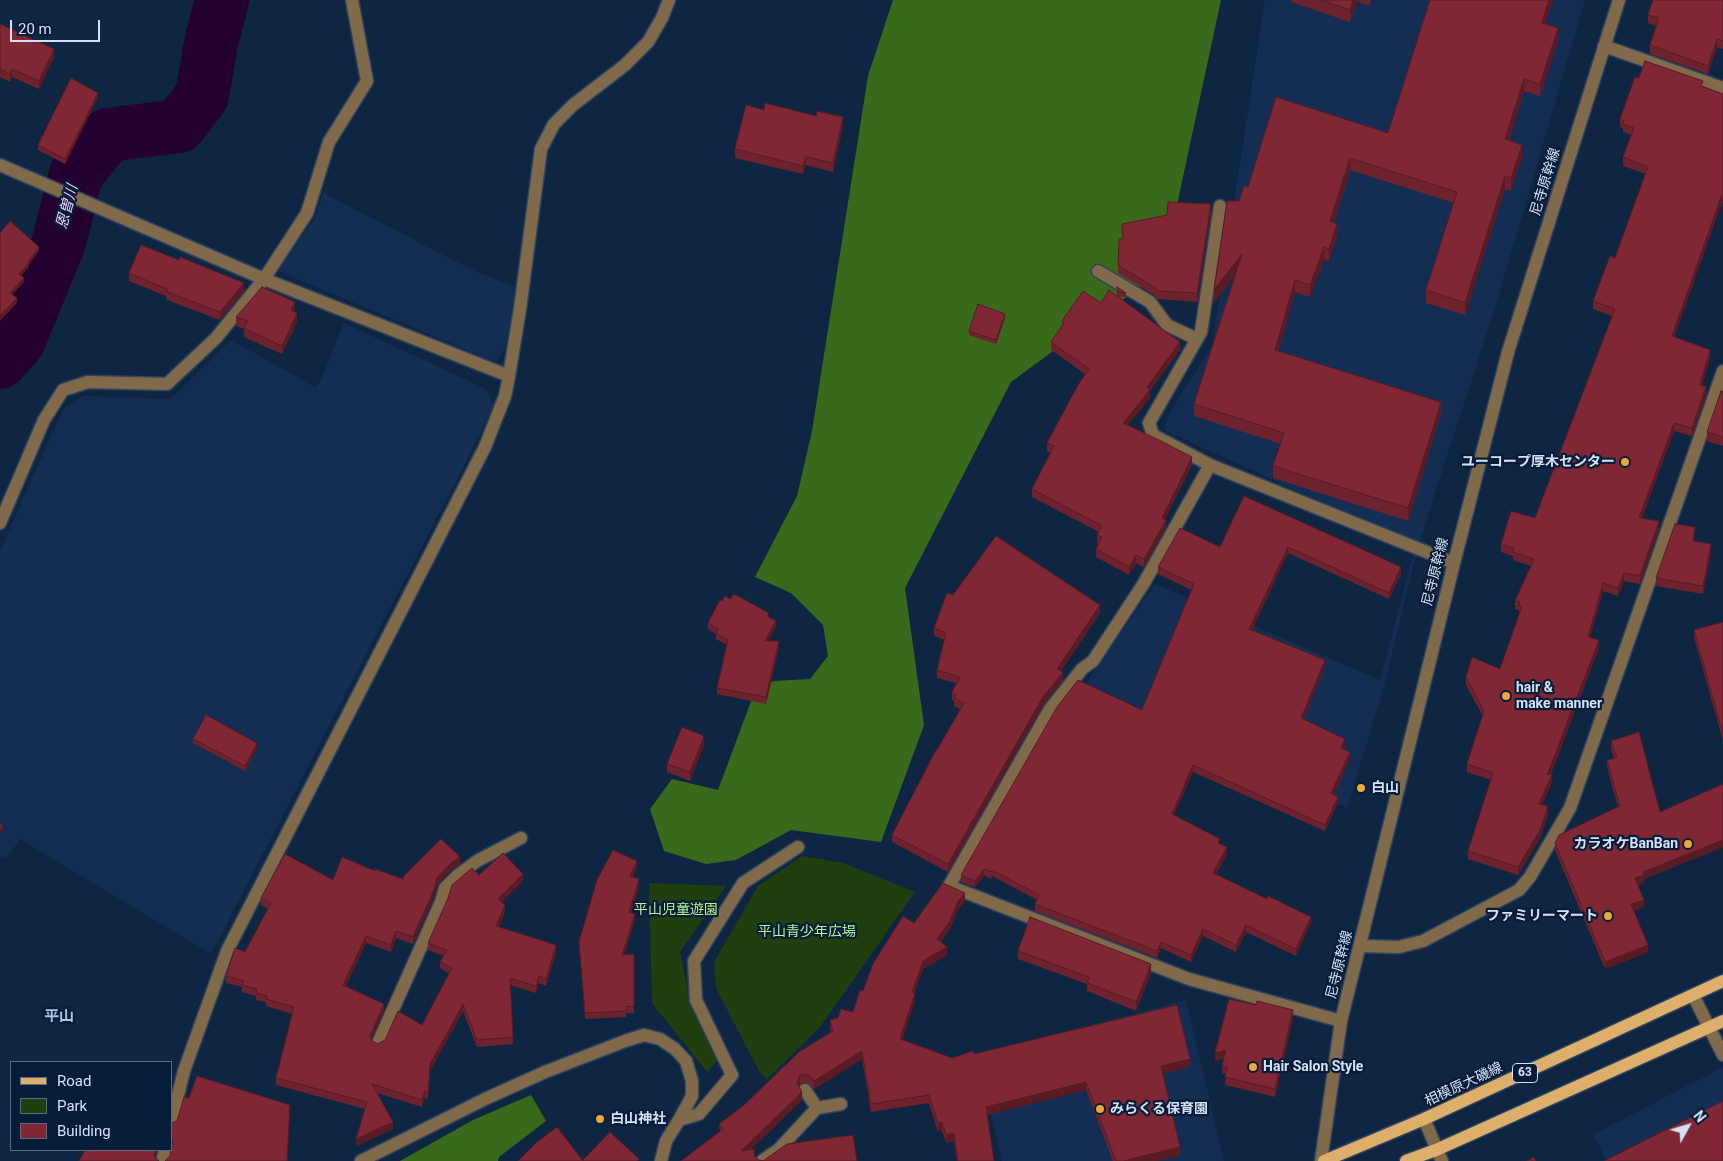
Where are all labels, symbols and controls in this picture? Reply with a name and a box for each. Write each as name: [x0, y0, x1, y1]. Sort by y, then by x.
scale bar: [12, 10, 102, 42]
text: 20 m: [18, 20, 52, 38]
street label: 尼寺原幹線: [1528, 146, 1564, 218]
water label: 恩曽川: [53, 183, 83, 231]
place label: ユーコープ厚木センター: [1461, 454, 1615, 470]
marker: ユーコープ厚木センター: [1619, 456, 1631, 468]
street label: 尼寺原幹線: [1419, 536, 1453, 608]
place label: hair & make manner: [1516, 680, 1602, 712]
marker: hair & make manner: [1500, 690, 1512, 702]
place label: 白山: [1371, 780, 1399, 796]
marker: 白山: [1355, 782, 1367, 794]
place label: カラオケBanBan: [1573, 836, 1678, 852]
marker: カラオケBanBan: [1682, 838, 1694, 850]
park label: 平山児童遊園: [634, 902, 718, 918]
place label: ファミリーマート: [1486, 908, 1598, 924]
marker: ファミリーマート: [1602, 910, 1614, 922]
park label: 平山青少年広場: [758, 924, 856, 940]
street label: 尼寺原幹線: [1323, 929, 1357, 1001]
district label: 平山: [44, 1008, 74, 1026]
place label: Hair Salon Style: [1263, 1059, 1363, 1075]
street label: 相模原大磯線: [1422, 1060, 1506, 1110]
legend: [10, 1061, 172, 1151]
marker: Hair Salon Style: [1247, 1061, 1259, 1073]
road number: 63: [1512, 1064, 1538, 1082]
text: Road: [57, 1072, 91, 1090]
text: Park: [57, 1097, 87, 1115]
place label: みらくる保育園: [1110, 1101, 1208, 1117]
north arrow: [1663, 1101, 1713, 1151]
marker: みらくる保育園: [1094, 1103, 1106, 1115]
text: N: [1690, 1108, 1709, 1125]
place label: 白山神社: [610, 1111, 666, 1127]
marker: 白山神社: [594, 1113, 606, 1125]
text: Building: [57, 1122, 111, 1140]

